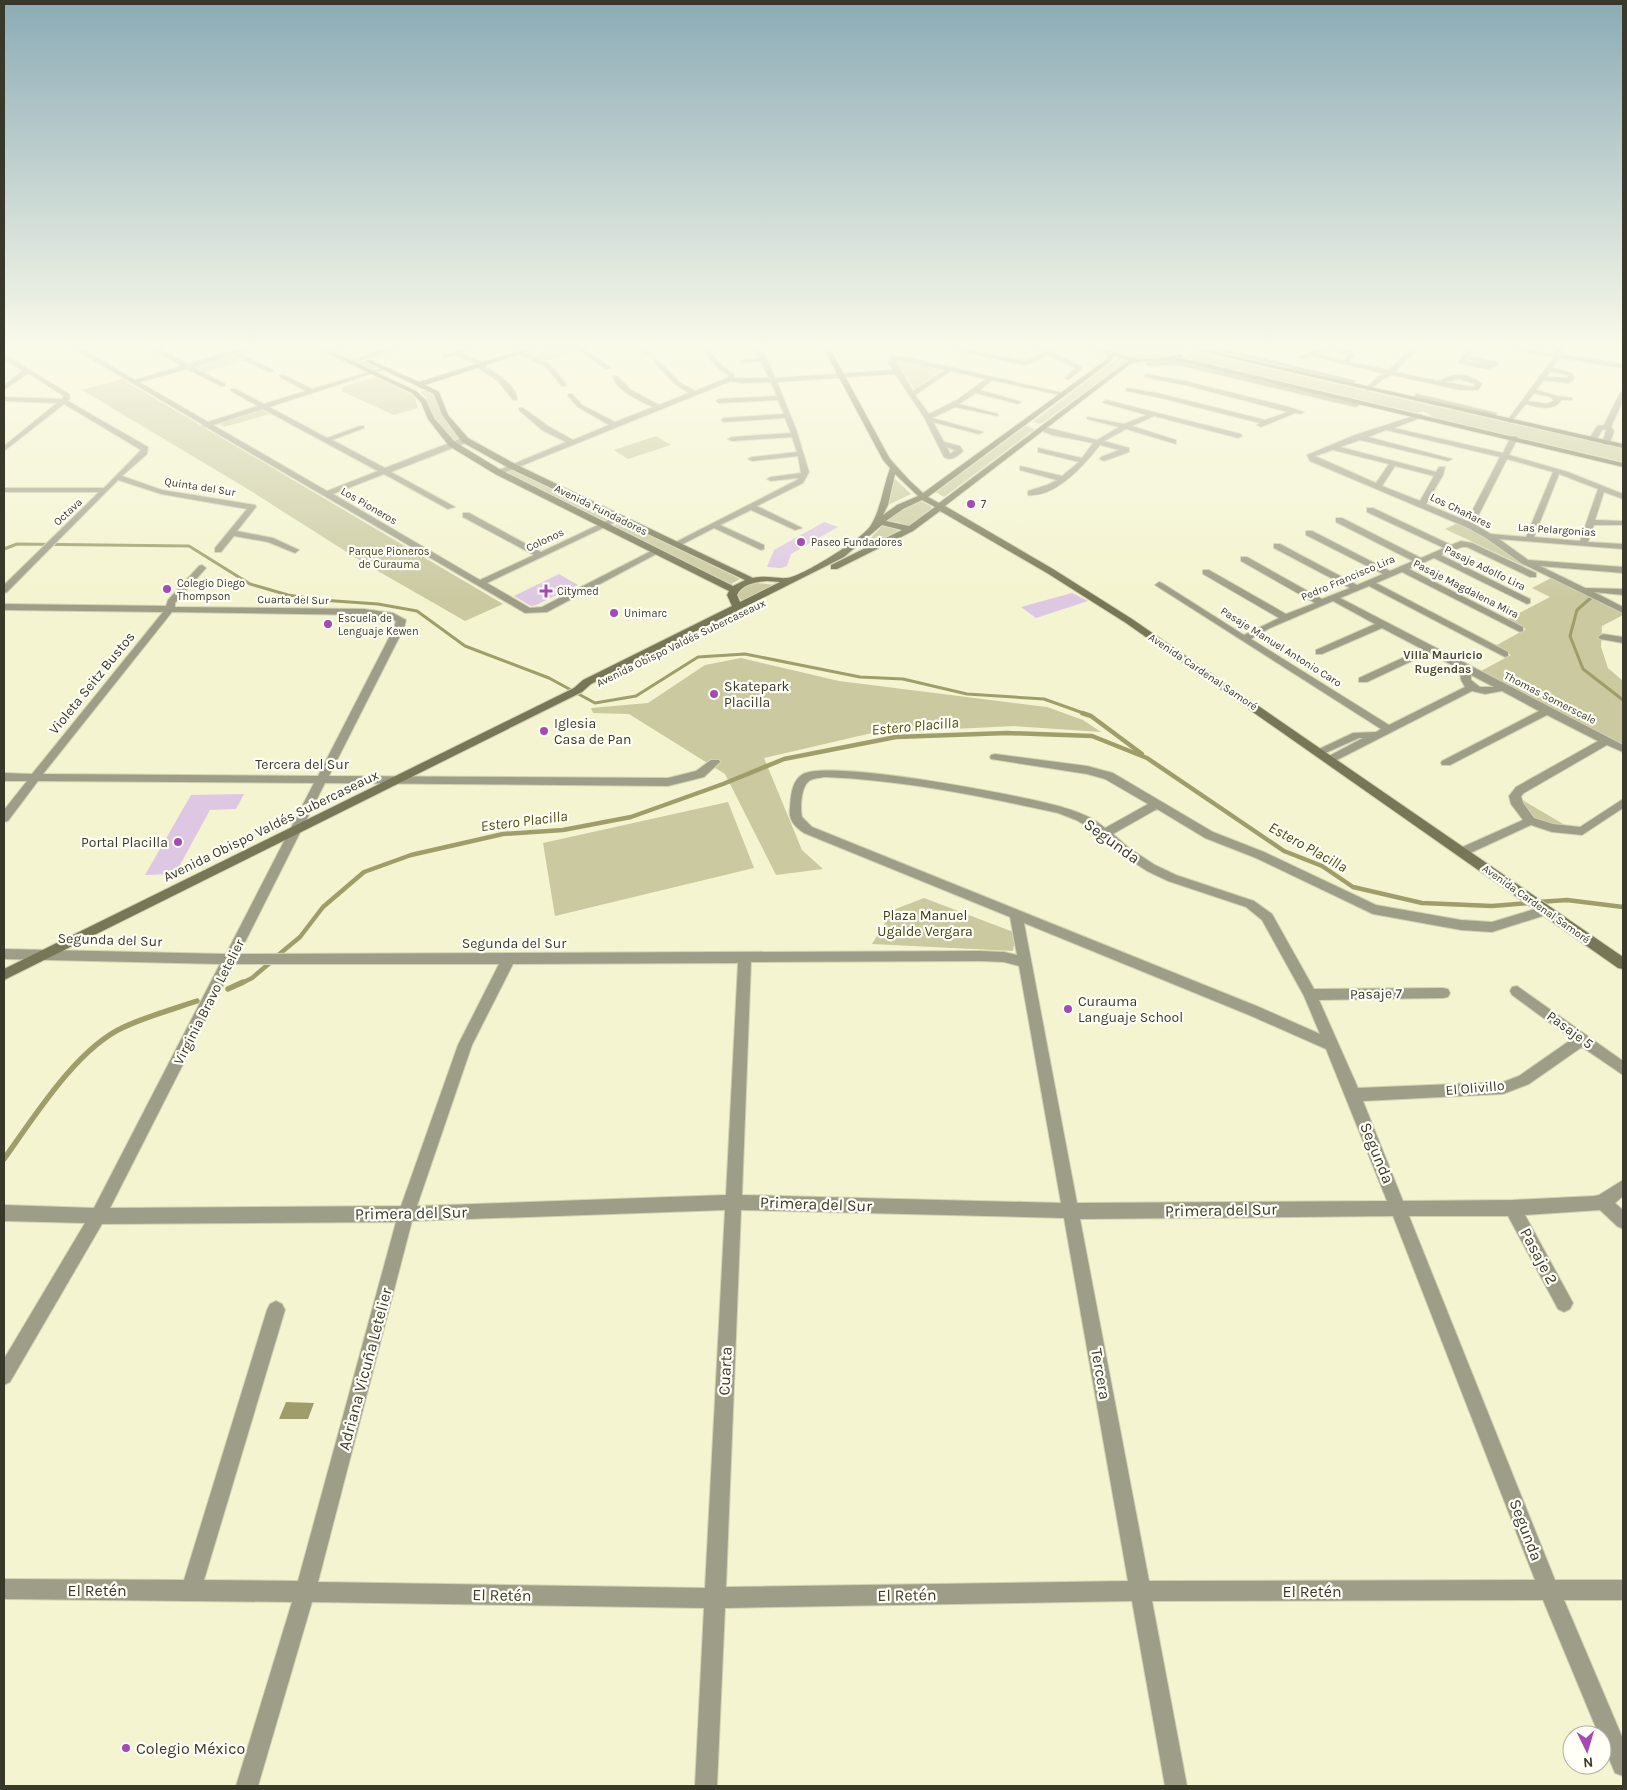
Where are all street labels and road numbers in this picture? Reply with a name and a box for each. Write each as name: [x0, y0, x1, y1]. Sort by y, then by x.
street label: Quinta del Sur: [164, 475, 236, 499]
street label: Avenida Fundadores: [552, 482, 650, 538]
street label: Los Pioneros: [338, 485, 400, 527]
street label: Los Chañares: [1428, 490, 1494, 532]
street label: Octava: [51, 495, 85, 529]
street label: Las Pelargonias: [1518, 521, 1597, 539]
street label: Colonos: [524, 526, 566, 554]
street label: Pasaje Adolfo Lira: [1442, 543, 1528, 593]
street label: Pedro Francisco Lira: [1299, 552, 1397, 604]
street label: Pasaje Magdalena Mira: [1411, 557, 1521, 621]
street label: Cuarta del Sur: [257, 593, 329, 607]
street label: Avenida Obispo Valdés Subercaseaux: [594, 596, 768, 690]
street label: Pasaje Manuel Antonio Caro: [1218, 604, 1344, 690]
street label: Violeta Seitz Bustos: [45, 628, 139, 738]
street label: Avenida Cardenal Samoré: [1146, 631, 1260, 713]
street label: Thomas Somerscale: [1502, 669, 1599, 727]
street label: Tercera del Sur: [255, 756, 350, 773]
street label: Avenida Obispo Valdés Subercaseaux: [161, 766, 381, 886]
street label: Segunda: [1080, 814, 1144, 868]
street label: Avenida Cardenal Samoré: [1480, 862, 1593, 946]
street label: Segunda del Sur: [57, 930, 163, 950]
street label: Segunda del Sur: [462, 935, 567, 952]
street label: Virginia Bravo Letelier: [170, 936, 248, 1068]
street label: Pasaje 7: [1350, 985, 1403, 1003]
street label: Pasaje 5: [1543, 1007, 1597, 1053]
street label: El Olivillo: [1445, 1077, 1505, 1099]
street label: Segunda: [1356, 1120, 1398, 1186]
street label: Primera del Sur: [760, 1193, 873, 1215]
street label: Primera del Sur: [1165, 1200, 1277, 1220]
street label: Primera del Sur: [355, 1203, 467, 1223]
street label: Pasaje 2: [1516, 1225, 1562, 1287]
street label: Adriana Vicuña Letelier: [334, 1285, 396, 1452]
street label: Cuarta: [714, 1346, 736, 1396]
street label: Tercera: [1087, 1347, 1115, 1401]
street label: Segunda: [1506, 1496, 1546, 1564]
street label: El Retén: [67, 1581, 127, 1600]
street label: El Retén: [1282, 1582, 1342, 1601]
street label: El Retén: [472, 1585, 532, 1605]
street label: El Retén: [877, 1585, 937, 1605]

